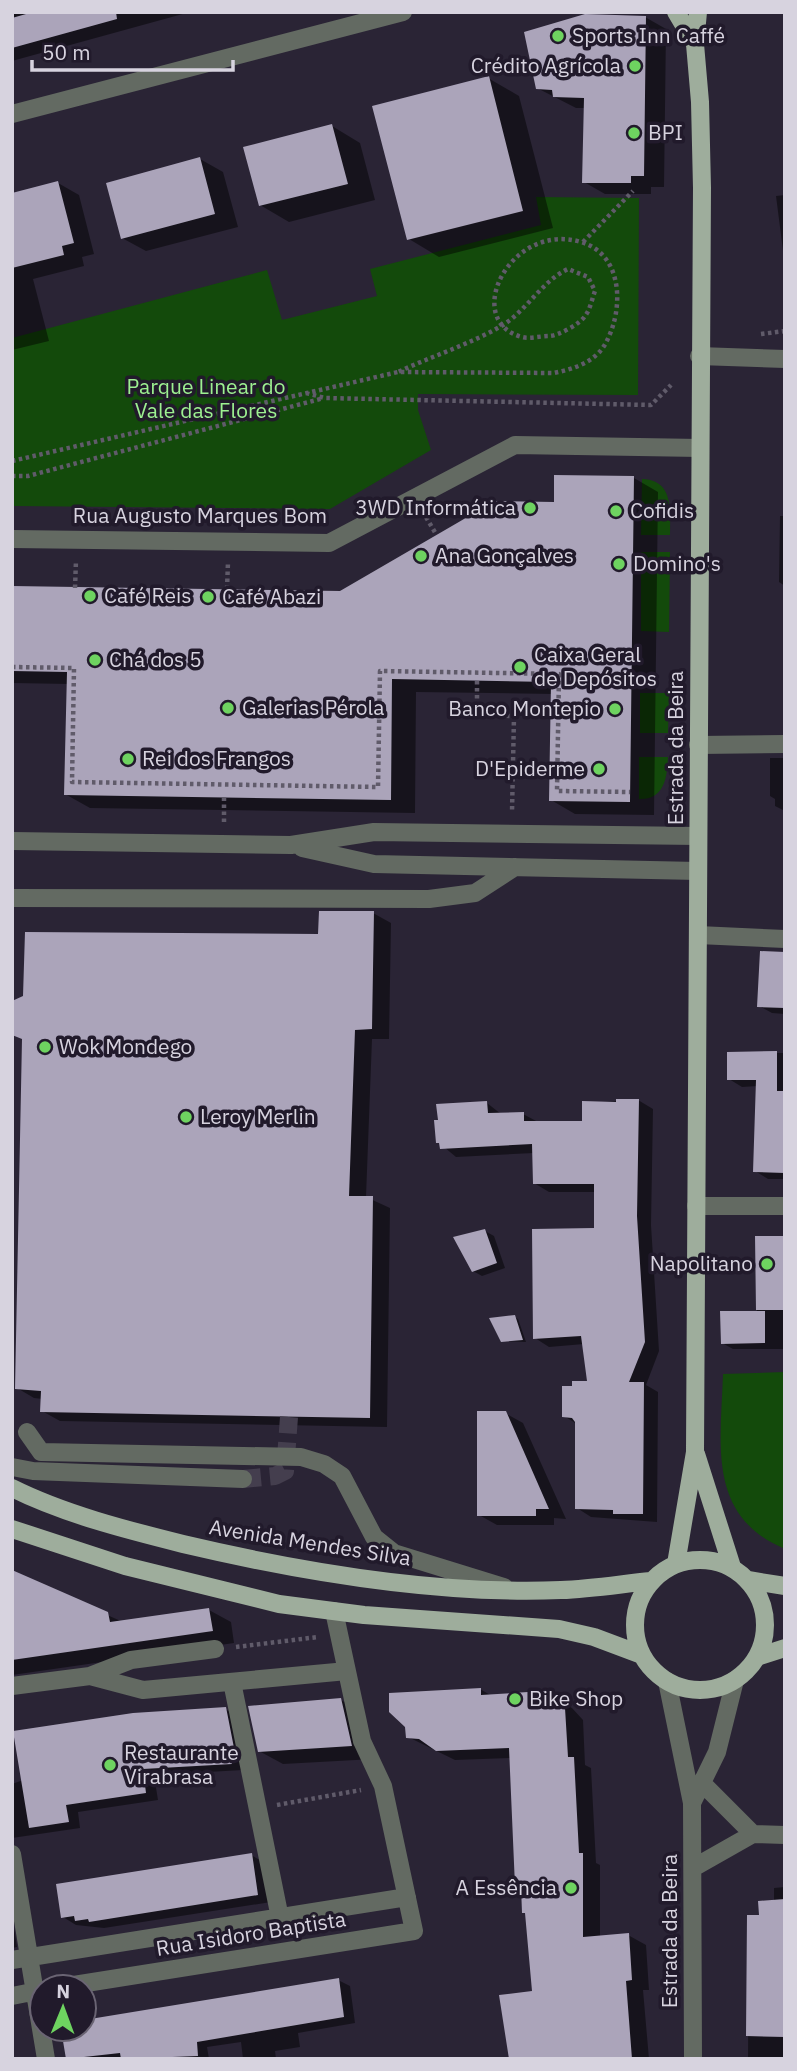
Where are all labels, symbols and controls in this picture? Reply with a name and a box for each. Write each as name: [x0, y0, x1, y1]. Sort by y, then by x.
place label: Sports Inn Caffé: [572, 21, 725, 49]
scale bar: [32, 28, 233, 72]
marker: Sports Inn Caffé: [550, 28, 566, 44]
text: 50 m: [42, 38, 91, 66]
place label: Crédito Agrícola: [471, 51, 621, 79]
marker: Crédito Agrícola: [627, 58, 643, 74]
place label: BPI: [648, 118, 683, 146]
marker: BPI: [626, 125, 642, 141]
park label: Parque Linear do Vale das Flores: [127, 372, 285, 424]
place label: 3WD Informática: [355, 493, 516, 521]
place label: Cofidis: [630, 496, 694, 524]
marker: 3WD Informática: [522, 500, 538, 516]
street label: Rua Augusto Marques Bom: [73, 501, 327, 529]
marker: Cofidis: [608, 503, 624, 519]
place label: Ana Gonçalves: [435, 541, 574, 569]
marker: Ana Gonçalves: [413, 548, 429, 564]
place label: Domino's: [633, 549, 721, 577]
marker: Domino's: [611, 556, 627, 572]
place label: Café Reis: [104, 581, 192, 609]
place label: Café Abazi: [222, 582, 321, 610]
marker: Café Reis: [82, 588, 98, 604]
marker: Café Abazi: [200, 589, 216, 605]
place label: Caixa Geral de Depósitos: [534, 640, 657, 692]
place label: Chá dos 5: [109, 645, 202, 673]
marker: Chá dos 5: [87, 652, 103, 668]
marker: Caixa Geral de Depósitos: [512, 659, 528, 675]
street label: Estrada da Beira: [661, 671, 689, 825]
place label: Galerias Pérola: [242, 693, 385, 721]
place label: Banco Montepio: [448, 694, 601, 722]
marker: Galerias Pérola: [220, 700, 236, 716]
marker: Banco Montepio: [607, 701, 623, 717]
place label: Rei dos Frangos: [142, 744, 291, 772]
marker: Rei dos Frangos: [120, 751, 136, 767]
place label: D'Epiderme: [475, 754, 585, 782]
marker: D'Epiderme: [591, 761, 607, 777]
place label: Wok Mondego: [59, 1032, 192, 1060]
marker: Wok Mondego: [37, 1039, 53, 1055]
place label: Leroy Merlin: [200, 1102, 316, 1130]
marker: Leroy Merlin: [178, 1109, 194, 1125]
place label: Napolitano: [650, 1249, 753, 1277]
marker: Napolitano: [759, 1256, 775, 1272]
street label: Avenida Mendes Silva: [207, 1512, 413, 1572]
place label: Bike Shop: [529, 1684, 623, 1712]
marker: Bike Shop: [507, 1691, 523, 1707]
place label: Restaurante Virabrasa: [124, 1738, 239, 1790]
marker: Restaurante Virabrasa: [102, 1757, 118, 1773]
street label: Estrada da Beira: [655, 1854, 683, 2008]
place label: A Essência: [456, 1873, 557, 1901]
marker: A Essência: [563, 1880, 579, 1896]
street label: Rua Isidoro Baptista: [154, 1904, 348, 1962]
north arrow: [28, 1973, 98, 2043]
text: N: [56, 1979, 70, 2003]

